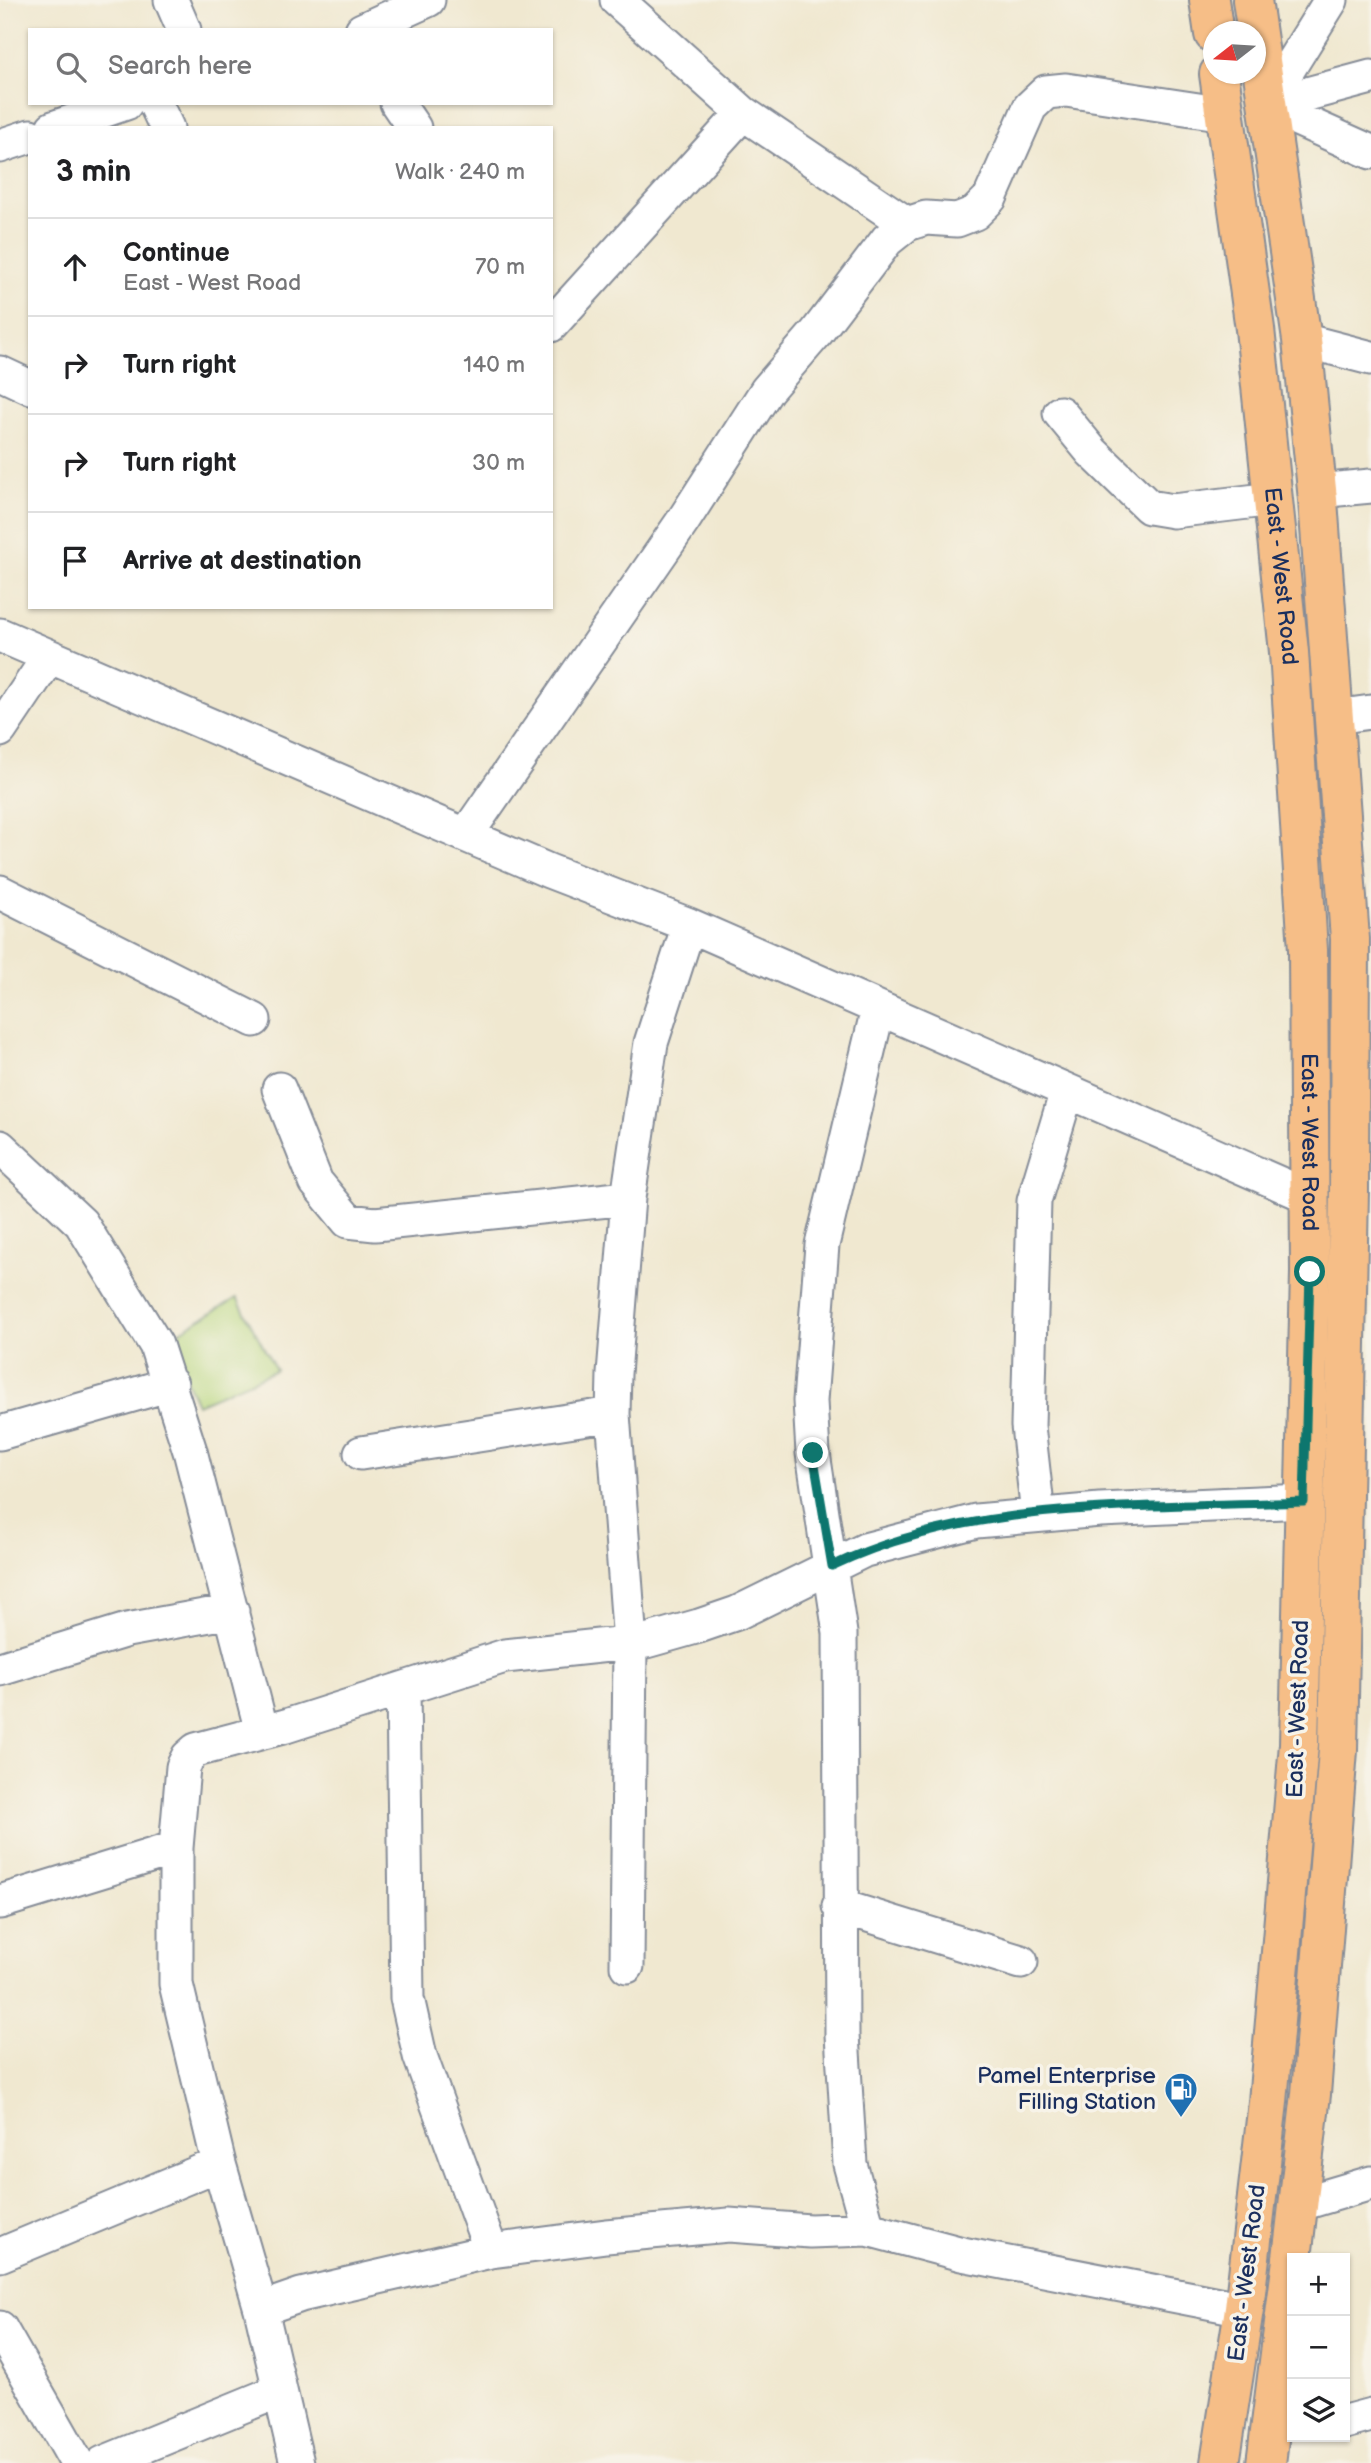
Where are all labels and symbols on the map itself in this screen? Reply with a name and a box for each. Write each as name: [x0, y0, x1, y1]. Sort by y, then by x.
north arrow: [1203, 21, 1266, 84]
street label: East - West Road: [1258, 486, 1304, 666]
street label: East - West Road: [1295, 1053, 1324, 1231]
route start: [1294, 1256, 1325, 1287]
route end: [797, 1437, 828, 1468]
street label: East - West Road: [1281, 1619, 1315, 1799]
place label: Pamel Enterprise Filling Station: [977, 2062, 1156, 2116]
fuel station icon: Pamel Enterprise Filling Station: [1162, 2070, 1200, 2119]
street label: East - West Road: [1222, 2183, 1272, 2363]

